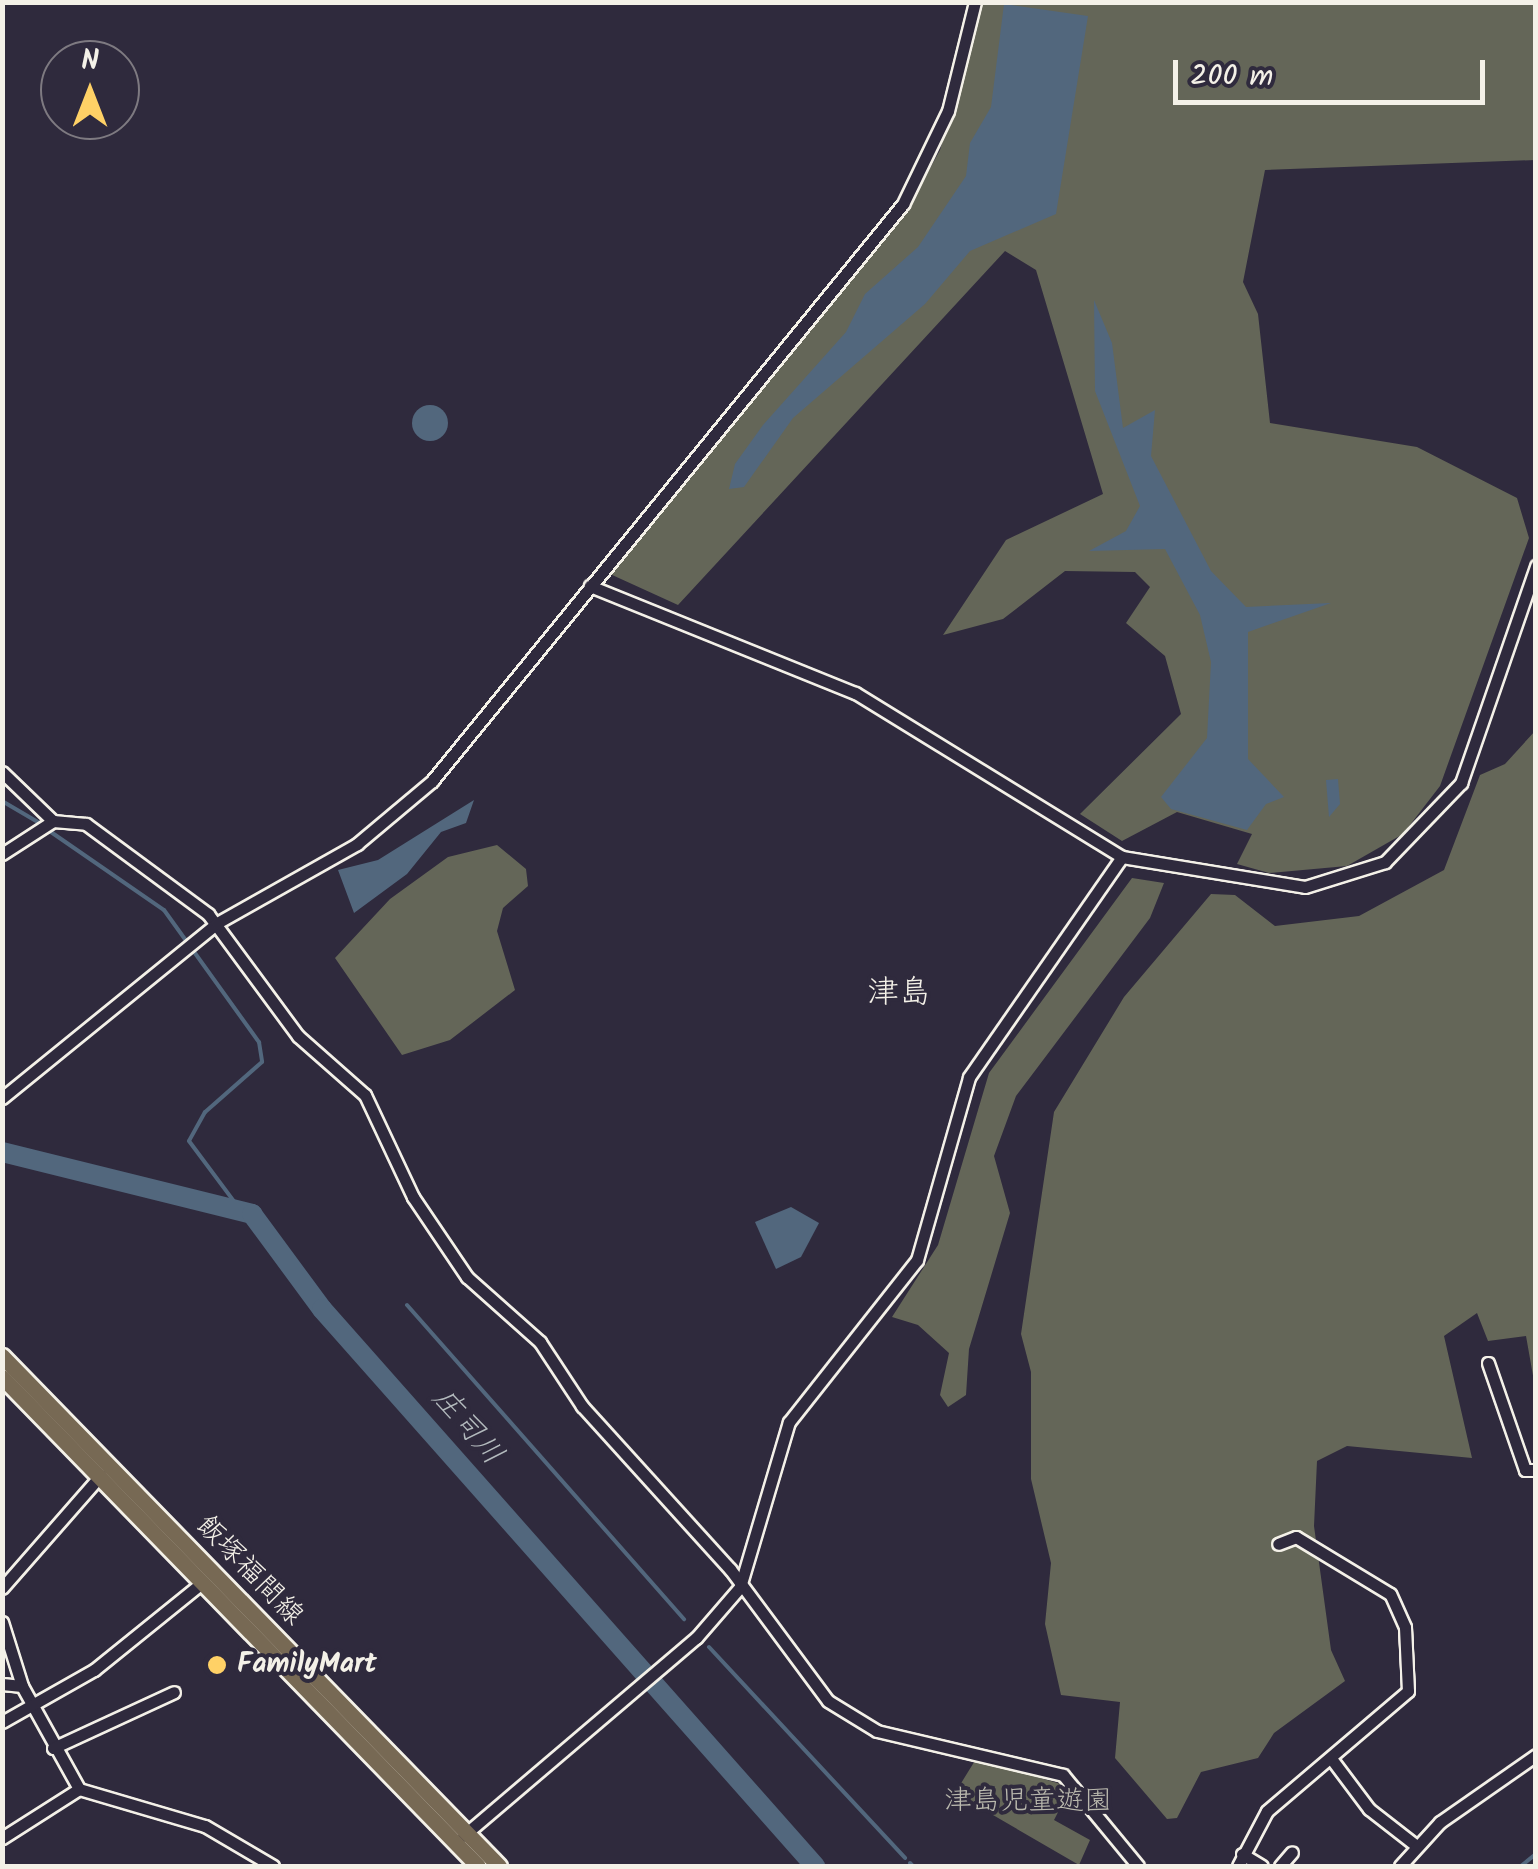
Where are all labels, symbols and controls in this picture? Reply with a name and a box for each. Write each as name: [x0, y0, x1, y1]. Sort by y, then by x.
text: N: [81, 39, 99, 84]
north arrow: [40, 40, 140, 140]
scale bar: [1178, 40, 1490, 102]
text: 200 m: [1190, 53, 1273, 101]
district label: 津島: [867, 975, 931, 1013]
water label: 庄司川: [424, 1381, 510, 1473]
street label: 飯塚福間線: [188, 1509, 310, 1633]
place label: FamilyMart: [237, 1648, 377, 1682]
marker: FamilyMart: [206, 1654, 228, 1676]
park label: 津島児童遊園: [944, 1785, 1112, 1819]

